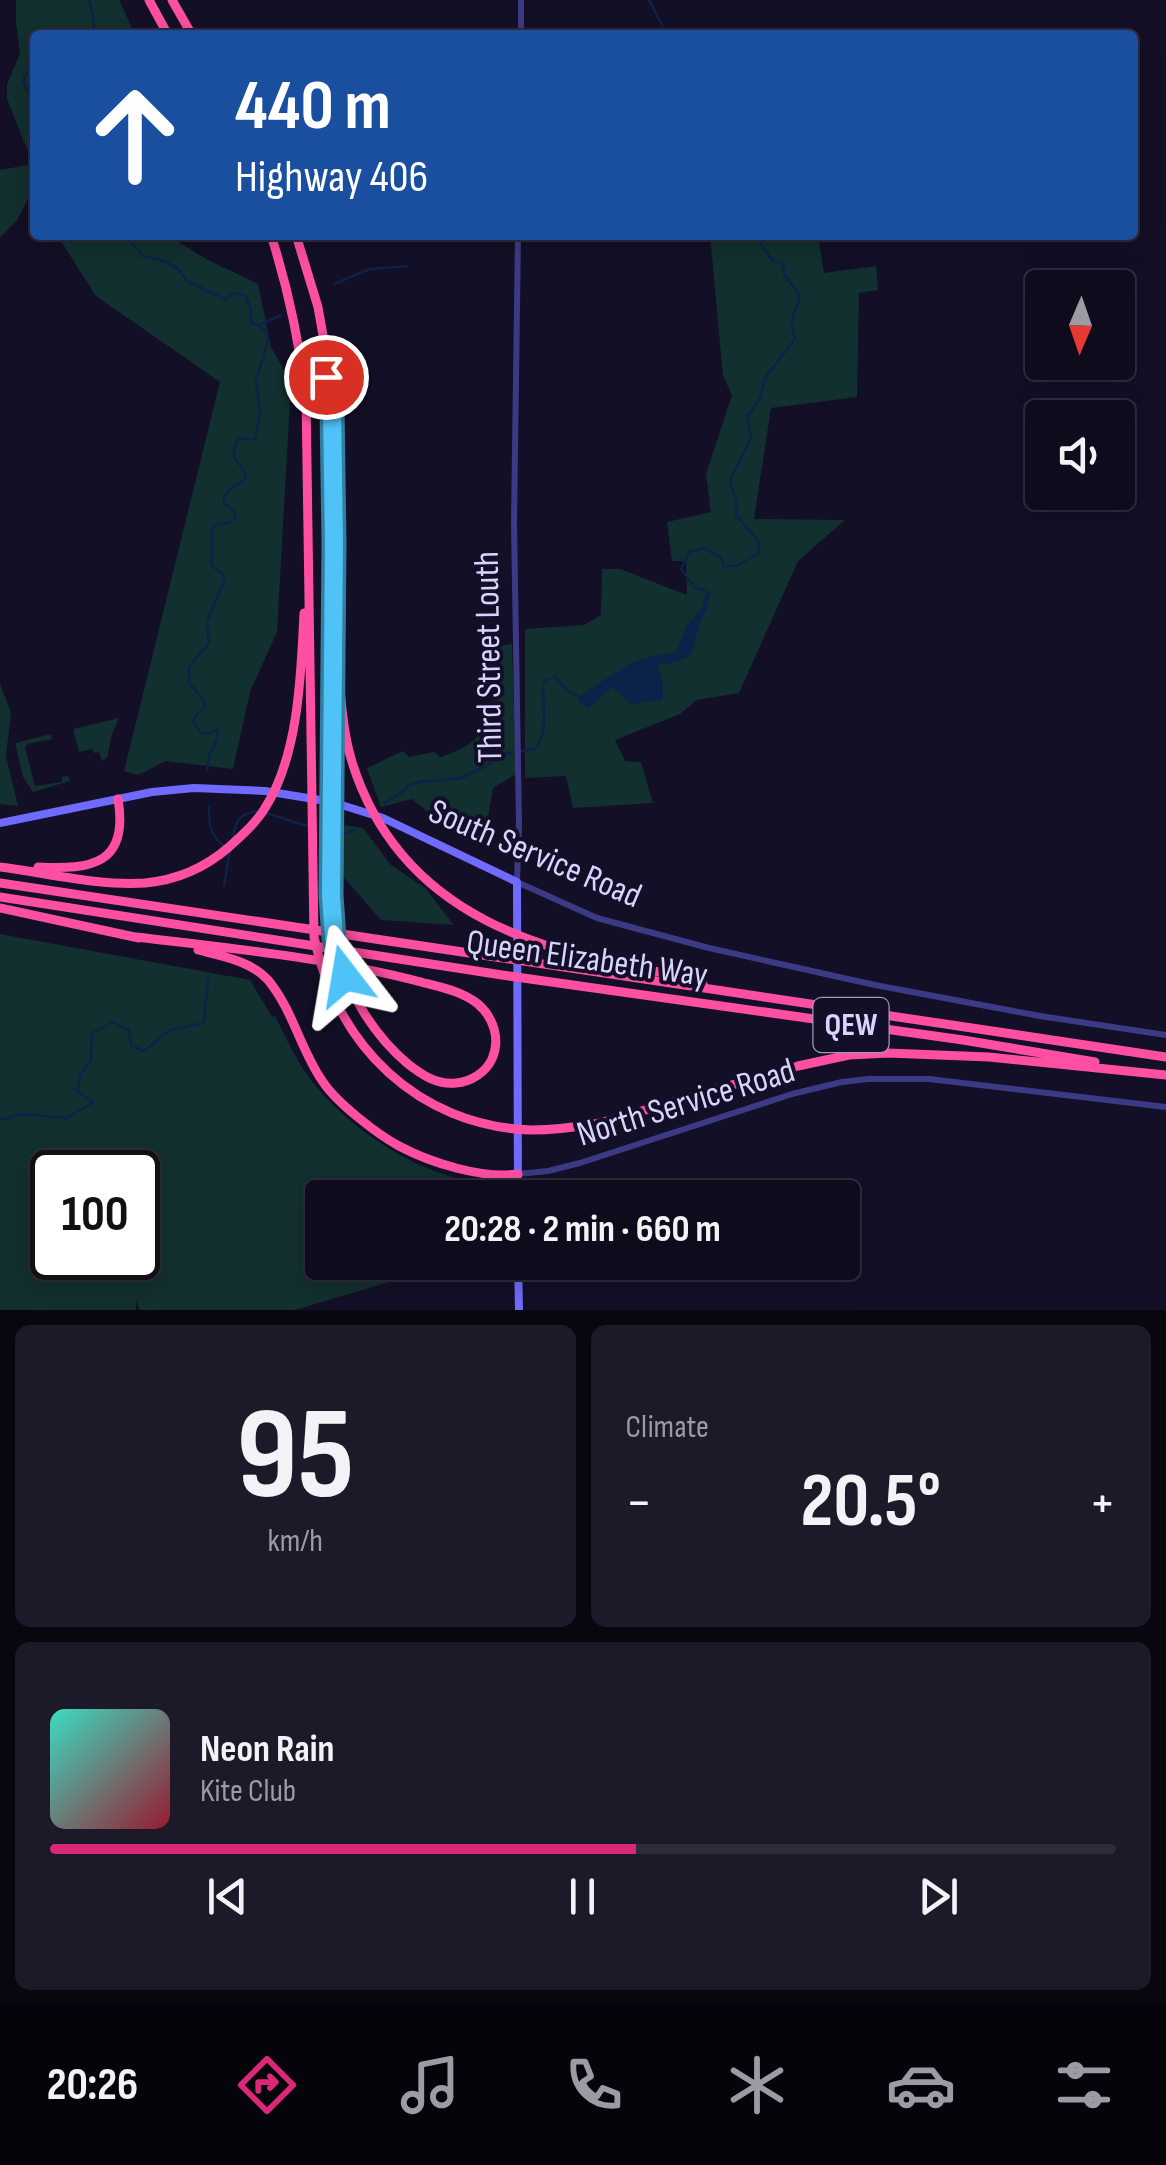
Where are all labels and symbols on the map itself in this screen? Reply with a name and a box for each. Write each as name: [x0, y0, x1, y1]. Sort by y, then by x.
north arrow: [1025, 270, 1135, 380]
pin: [284, 335, 369, 420]
street label: Third Street Louth: [466, 551, 512, 763]
street label: South Service Road: [422, 790, 648, 918]
street label: Queen Elizabeth Way: [464, 921, 710, 997]
position arrow: [293, 924, 397, 1028]
road number: QEW: [814, 998, 888, 1052]
street label: North Service Road: [572, 1050, 800, 1156]
speed limit sign: 100: [30, 1150, 160, 1280]

